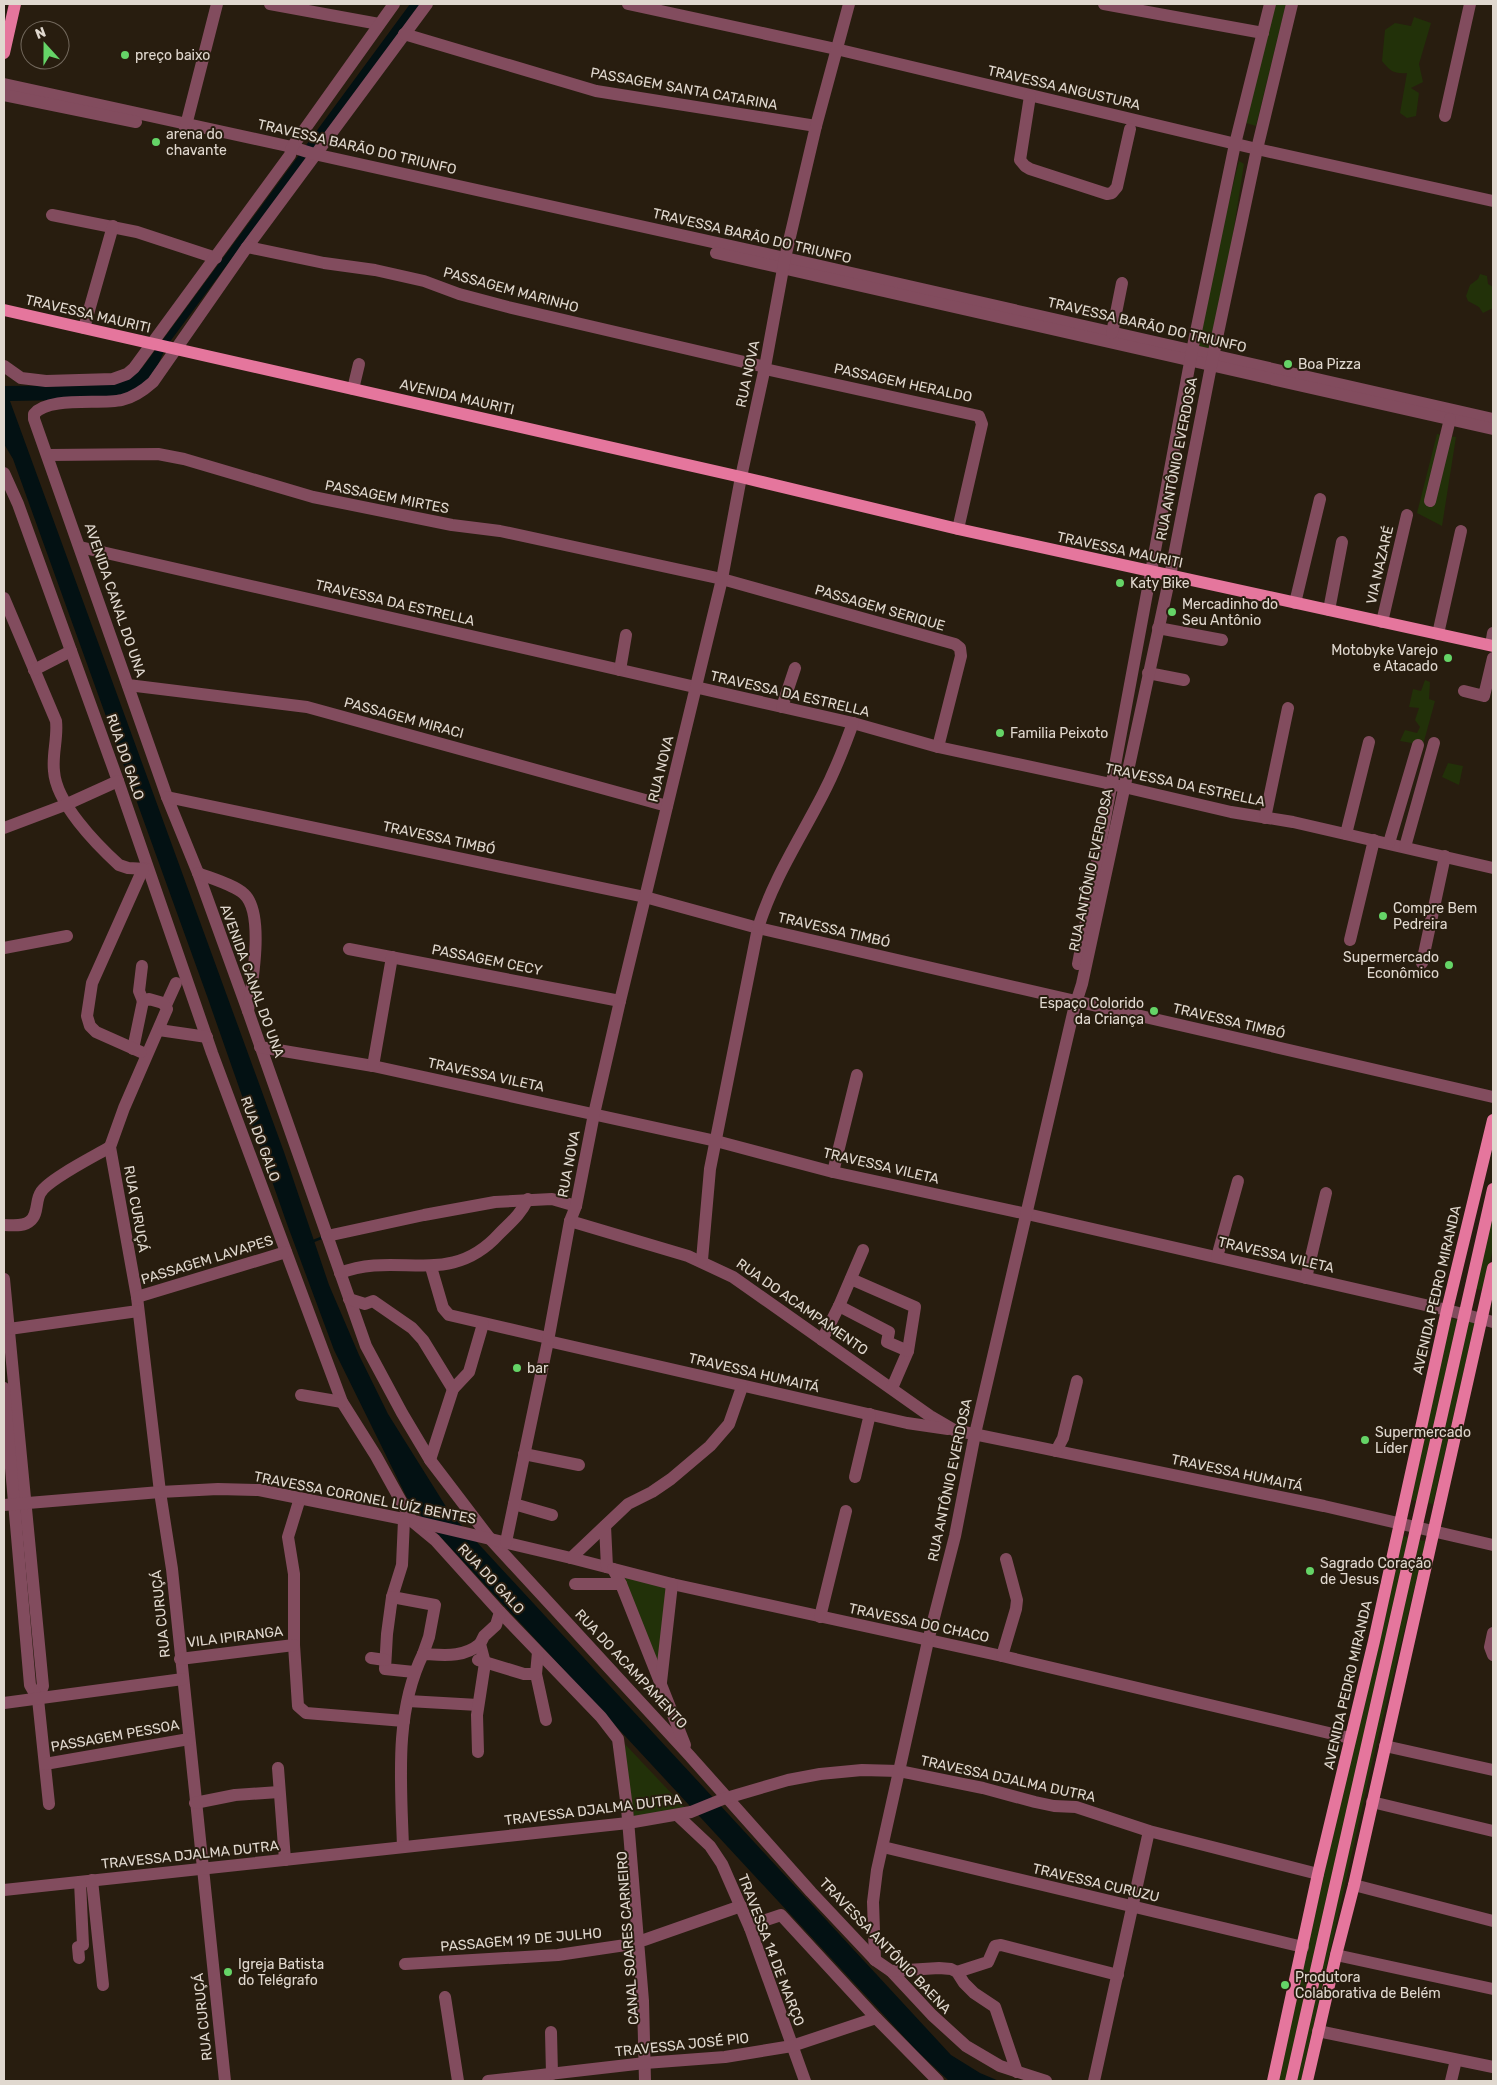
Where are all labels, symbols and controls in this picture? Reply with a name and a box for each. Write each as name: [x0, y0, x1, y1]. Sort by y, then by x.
north arrow: [20, 20, 70, 70]
text: N: [33, 24, 48, 43]
place label: preço baixo: [135, 47, 210, 64]
marker: preço baixo: [119, 49, 131, 61]
street label: TRAVESSA ANGUSTURA: [986, 62, 1143, 114]
street label: PASSAGEM SANTA CATARINA: [589, 64, 780, 114]
street label: TRAVESSA BARÃO DO TRIUNFO: [256, 115, 458, 178]
place label: arena do chavante: [166, 126, 227, 159]
marker: arena do chavante: [150, 136, 162, 148]
street label: TRAVESSA BARÃO DO TRIUNFO: [651, 204, 853, 267]
street label: PASSAGEM MARINHO: [441, 264, 581, 316]
street label: TRAVESSA MAURITI: [24, 291, 152, 337]
street label: TRAVESSA BARÃO DO TRIUNFO: [1046, 293, 1248, 356]
street label: RUA NOVA: [733, 338, 764, 409]
place label: Boa Pizza: [1298, 356, 1361, 373]
marker: Boa Pizza: [1282, 358, 1294, 370]
street label: PASSAGEM HERALDO: [832, 360, 974, 406]
street label: RUA ANTÔNIO EVERDOSA: [1152, 375, 1201, 542]
street label: AVENIDA MAURITI: [398, 376, 516, 418]
street label: PASSAGEM MIRTES: [324, 477, 451, 517]
street label: AVENIDA CANAL DO UNA: [81, 521, 150, 680]
street label: VIA NAZARÉ: [1362, 524, 1397, 606]
street label: TRAVESSA MAURITI: [1055, 528, 1185, 572]
place label: Katy Bike: [1130, 575, 1190, 592]
street label: TRAVESSA DA ESTRELLA: [314, 576, 477, 630]
marker: Katy Bike: [1114, 577, 1126, 589]
street label: PASSAGEM SERIQUE: [813, 581, 947, 635]
place label: Mercadinho do Seu Antônio: [1182, 596, 1278, 629]
marker: Mercadinho do Seu Antônio: [1166, 606, 1178, 618]
place label: Motobyke Varejo e Atacado: [1331, 642, 1438, 675]
marker: Motobyke Varejo e Atacado: [1442, 652, 1454, 664]
street label: TRAVESSA DA ESTRELLA: [709, 667, 872, 721]
street label: PASSAGEM MIRACI: [342, 694, 466, 742]
street label: RUA DO GALO: [102, 712, 148, 802]
place label: Familia Peixoto: [1010, 725, 1108, 742]
marker: Familia Peixoto: [994, 727, 1006, 739]
street label: RUA NOVA: [645, 733, 678, 804]
street label: TRAVESSA DA ESTRELLA: [1103, 760, 1267, 810]
street label: RUA ANTÔNIO EVERDOSA: [1064, 786, 1117, 953]
street label: TRAVESSA TIMBÓ: [381, 817, 497, 858]
place label: Compre Bem Pedreira: [1393, 900, 1477, 933]
street label: AVENIDA CANAL DO UNA: [216, 902, 288, 1061]
street label: TRAVESSA TIMBÓ: [776, 908, 892, 951]
marker: Compre Bem Pedreira: [1377, 910, 1389, 922]
street label: PASSAGEM CECY: [430, 941, 544, 979]
place label: Supermercado Econômico: [1343, 949, 1439, 982]
marker: Supermercado Econômico: [1443, 959, 1455, 971]
place label: Espaço Colorido da Criança: [1039, 995, 1144, 1028]
street label: TRAVESSA TIMBÓ: [1171, 999, 1287, 1042]
marker: Espaço Colorido da Criança: [1148, 1005, 1160, 1017]
street label: TRAVESSA VILETA: [426, 1054, 546, 1096]
street label: RUA DO GALO: [237, 1094, 283, 1184]
street label: RUA NOVA: [554, 1128, 584, 1199]
street label: TRAVESSA VILETA: [821, 1144, 941, 1188]
street label: RUA CURUÇÁ: [120, 1164, 153, 1254]
street label: AVENIDA PEDRO MIRANDA: [1409, 1203, 1465, 1376]
street label: PASSAGEM LAVAPES: [139, 1232, 275, 1288]
street label: TRAVESSA VILETA: [1216, 1233, 1336, 1277]
street label: RUA DO ACAMPAMENTO: [733, 1255, 871, 1359]
street label: TRAVESSA HUMAITÁ: [687, 1349, 822, 1396]
place label: bar: [527, 1360, 549, 1377]
marker: bar: [511, 1362, 523, 1374]
street label: RUA ANTÔNIO EVERDOSA: [923, 1396, 976, 1563]
place label: Supermercado Líder: [1375, 1424, 1471, 1457]
marker: Supermercado Líder: [1359, 1434, 1371, 1446]
street label: TRAVESSA HUMAITÁ: [1170, 1450, 1305, 1495]
street label: TRAVESSA CORONEL LUÍZ BENTES: [252, 1467, 478, 1528]
street label: RUA DO GALO: [454, 1540, 528, 1618]
place label: Sagrado Coração de Jesus: [1320, 1555, 1431, 1588]
marker: Sagrado Coração de Jesus: [1304, 1565, 1316, 1577]
street label: RUA CURUÇÁ: [147, 1569, 174, 1659]
street label: AVENIDA PEDRO MIRANDA: [1320, 1598, 1376, 1771]
street label: TRAVESSA DO CHACO: [847, 1600, 991, 1646]
street label: RUA DO ACAMPAMENTO: [571, 1606, 691, 1732]
street label: VILA IPIRANGA: [186, 1623, 285, 1651]
street label: PASSAGEM PESSOA: [49, 1716, 181, 1756]
street label: TRAVESSA DJALMA DUTRA: [919, 1752, 1098, 1806]
street label: TRAVESSA DJALMA DUTRA: [503, 1791, 683, 1829]
street label: TRAVESSA DJALMA DUTRA: [100, 1837, 280, 1873]
street label: CANAL SOARES CARNEIRO: [613, 1850, 643, 2026]
street label: TRAVESSA CURUZU: [1031, 1860, 1161, 1906]
street label: TRAVESSA 14 DE MARÇO: [734, 1872, 808, 2028]
street label: TRAVESSA ANTÔNIO BAENA: [816, 1874, 956, 2018]
street label: PASSAGEM 19 DE JULHO: [440, 1924, 602, 1956]
place label: Igreja Batista do Telégrafo: [238, 1956, 324, 1989]
marker: Igreja Batista do Telégrafo: [222, 1966, 234, 1978]
place label: Produtora Colaborativa de Belém: [1295, 1969, 1441, 2002]
street label: RUA CURUÇÁ: [189, 1972, 216, 2062]
marker: Produtora Colaborativa de Belém: [1279, 1979, 1291, 1991]
street label: TRAVESSA JOSÉ PIO: [614, 2029, 750, 2060]

